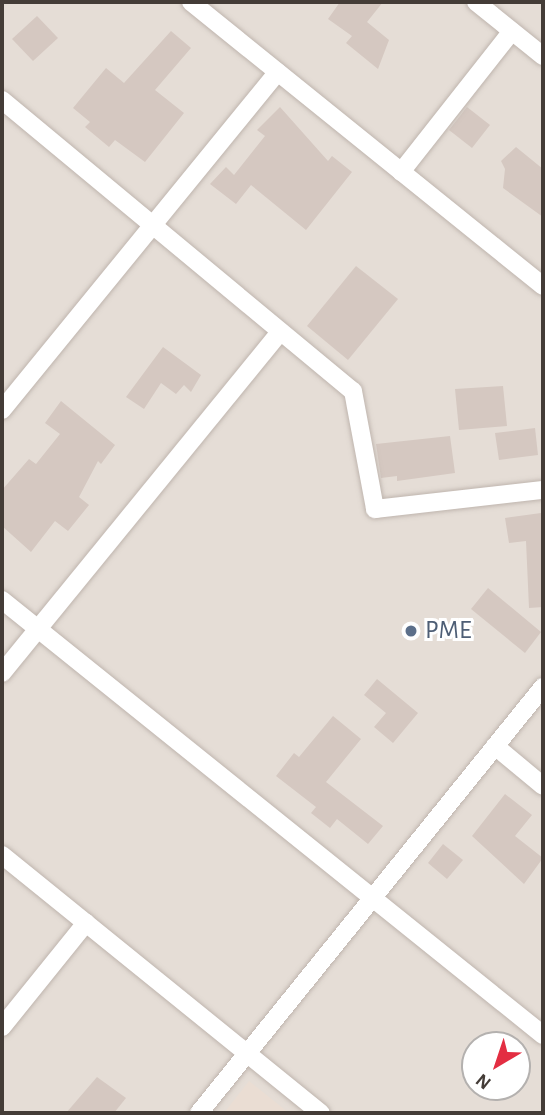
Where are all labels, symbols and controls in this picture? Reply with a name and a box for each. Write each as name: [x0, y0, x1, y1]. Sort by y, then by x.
place label: PME: [425, 615, 472, 647]
marker: PME: [403, 623, 419, 639]
north arrow: [461, 1031, 531, 1101]
text: N: [473, 1070, 495, 1093]

